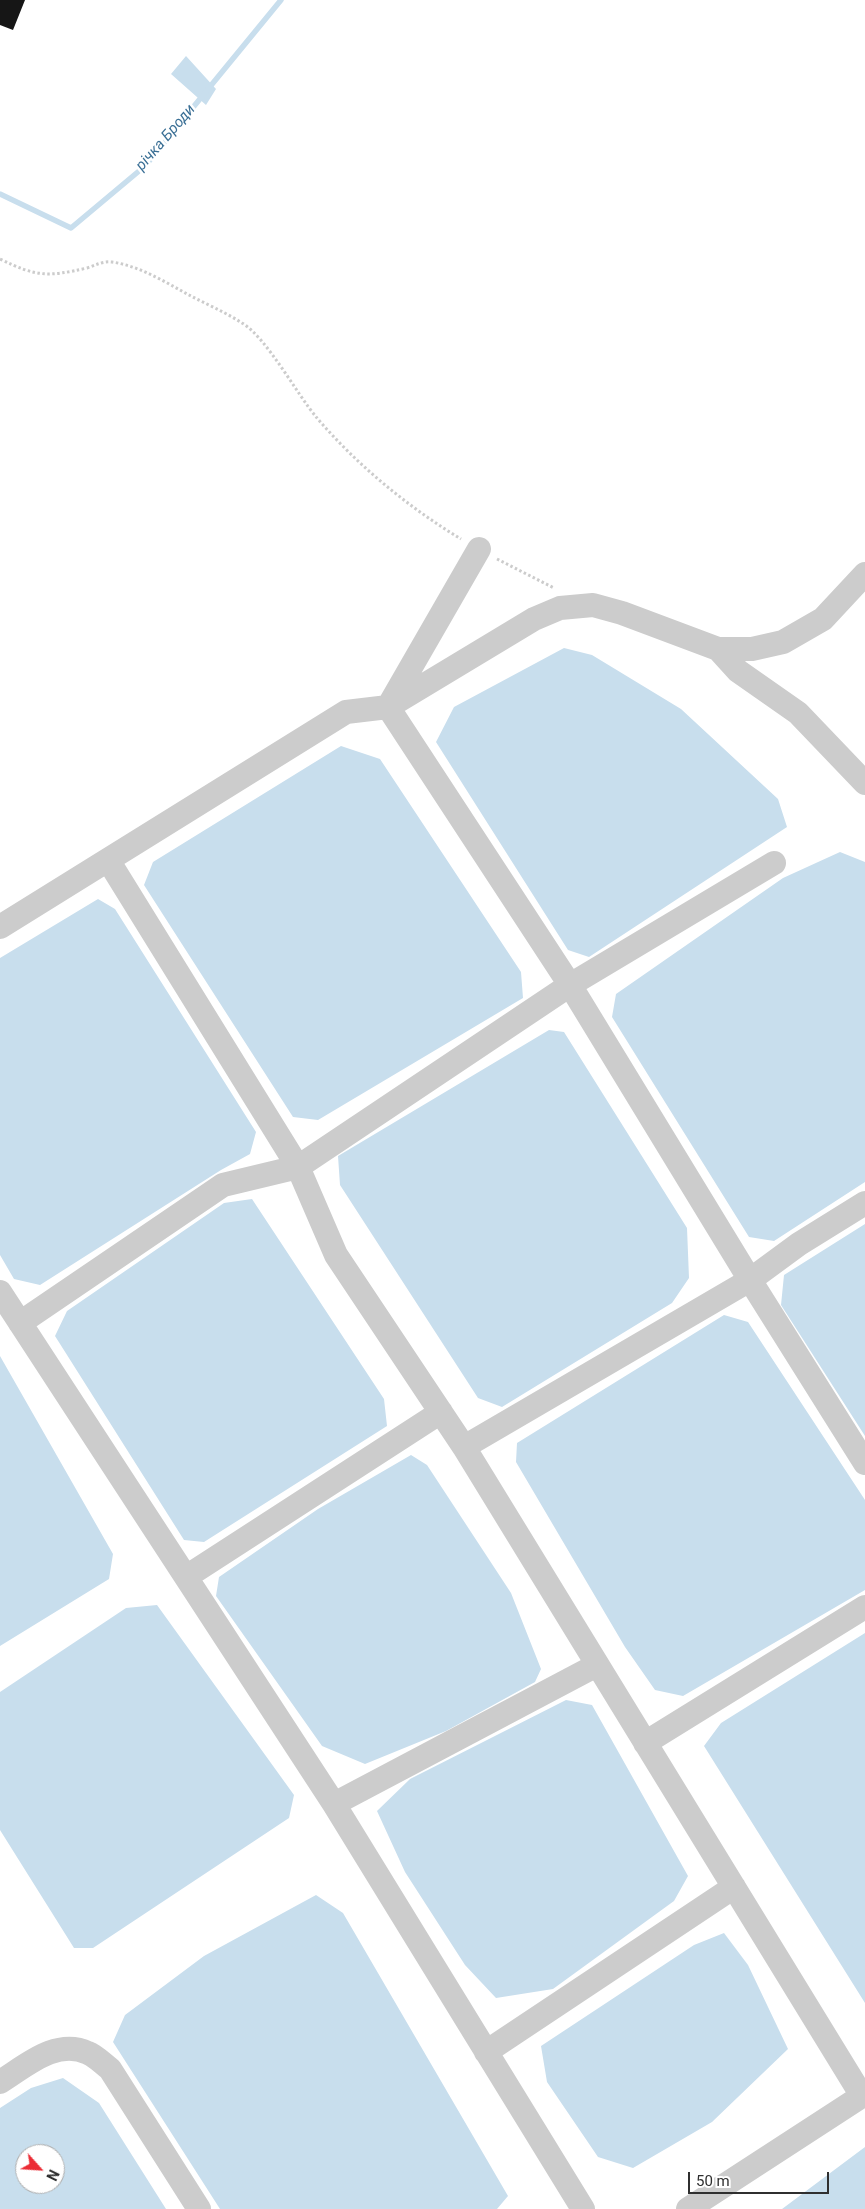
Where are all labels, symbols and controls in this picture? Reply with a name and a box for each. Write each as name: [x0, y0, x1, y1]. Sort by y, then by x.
water label: річка Броди: [132, 101, 200, 175]
north arrow: [15, 2144, 65, 2194]
scale bar: [690, 2162, 831, 2194]
text: N: [43, 2167, 62, 2183]
text: 50 m: [696, 2172, 730, 2190]

